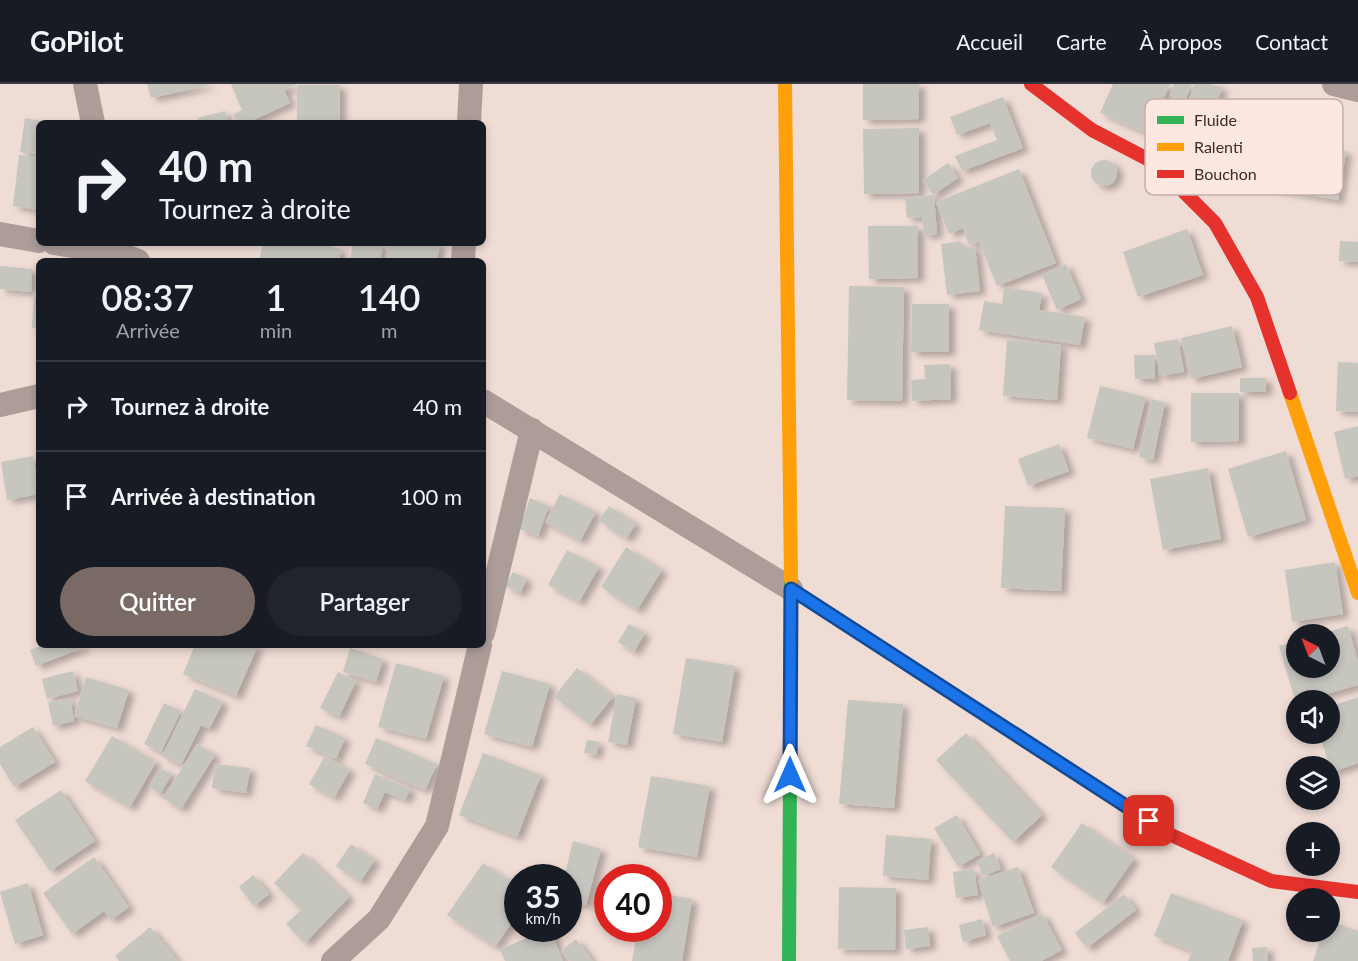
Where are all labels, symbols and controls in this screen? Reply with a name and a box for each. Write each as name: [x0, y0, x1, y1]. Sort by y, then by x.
text: GoPilot: [30, 24, 123, 58]
text: Accueil: [956, 29, 1023, 54]
text: Carte: [1056, 29, 1107, 54]
text: À propos: [1140, 29, 1222, 54]
text: Contact: [1255, 29, 1328, 54]
legend: [1145, 99, 1343, 195]
text: Fluide: [1194, 110, 1237, 129]
text: Ralenti: [1194, 137, 1243, 156]
text: 40 m: [159, 141, 253, 191]
icon: right: [60, 144, 138, 222]
text: Bouchon: [1194, 164, 1257, 183]
text: Tournez à droite: [159, 192, 351, 225]
text: 08:37: [102, 275, 194, 319]
text: 1: [266, 275, 286, 319]
text: 140: [358, 275, 420, 319]
text: Arrivée: [116, 318, 180, 342]
text: min: [260, 318, 292, 342]
text: m: [381, 318, 397, 342]
icon: right: [60, 390, 93, 423]
text: Tournez à droite: [111, 393, 269, 420]
text: 40 m: [413, 393, 462, 420]
icon: arrive: [60, 480, 93, 513]
text: Arrivée à destination: [111, 483, 316, 510]
text: 100 m: [400, 483, 462, 510]
button: Quitter: [60, 567, 255, 636]
button: Partager: [267, 567, 462, 636]
north arrow: [1286, 624, 1340, 678]
map controls: [1286, 624, 1340, 942]
button: sound: [1286, 690, 1340, 744]
position arrow: [758, 743, 822, 807]
button: layers: [1286, 756, 1340, 810]
pin: [1123, 795, 1174, 846]
icon: arrive: [1132, 804, 1165, 837]
button: +: [1286, 822, 1340, 876]
speed limit sign: 40: [594, 864, 672, 942]
text: 35: [526, 878, 560, 914]
button: −: [1286, 888, 1340, 942]
text: km/h: [525, 909, 561, 927]

